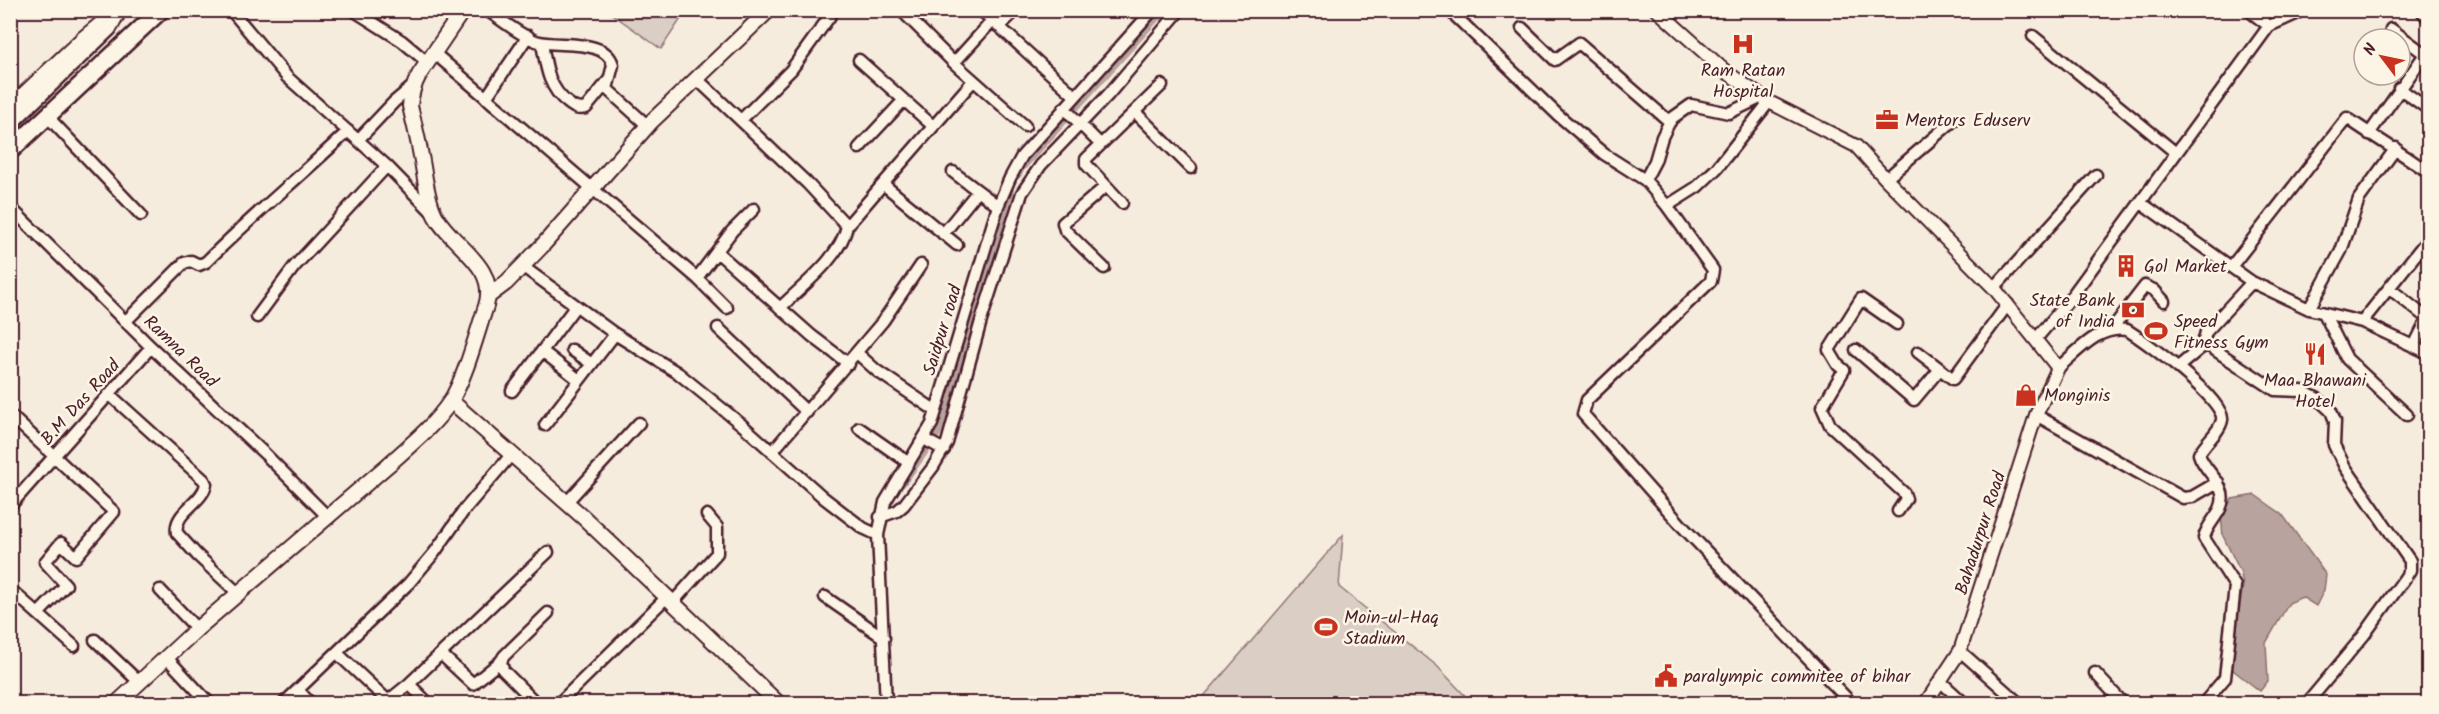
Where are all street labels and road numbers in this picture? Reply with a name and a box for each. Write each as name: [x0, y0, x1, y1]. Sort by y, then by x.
street label: Saidpur road: [916, 281, 971, 379]
street label: Ramna Road: [136, 309, 225, 396]
street label: B.M Das Road: [34, 352, 129, 453]
street label: Bahadurpur Road: [1948, 467, 2015, 599]

